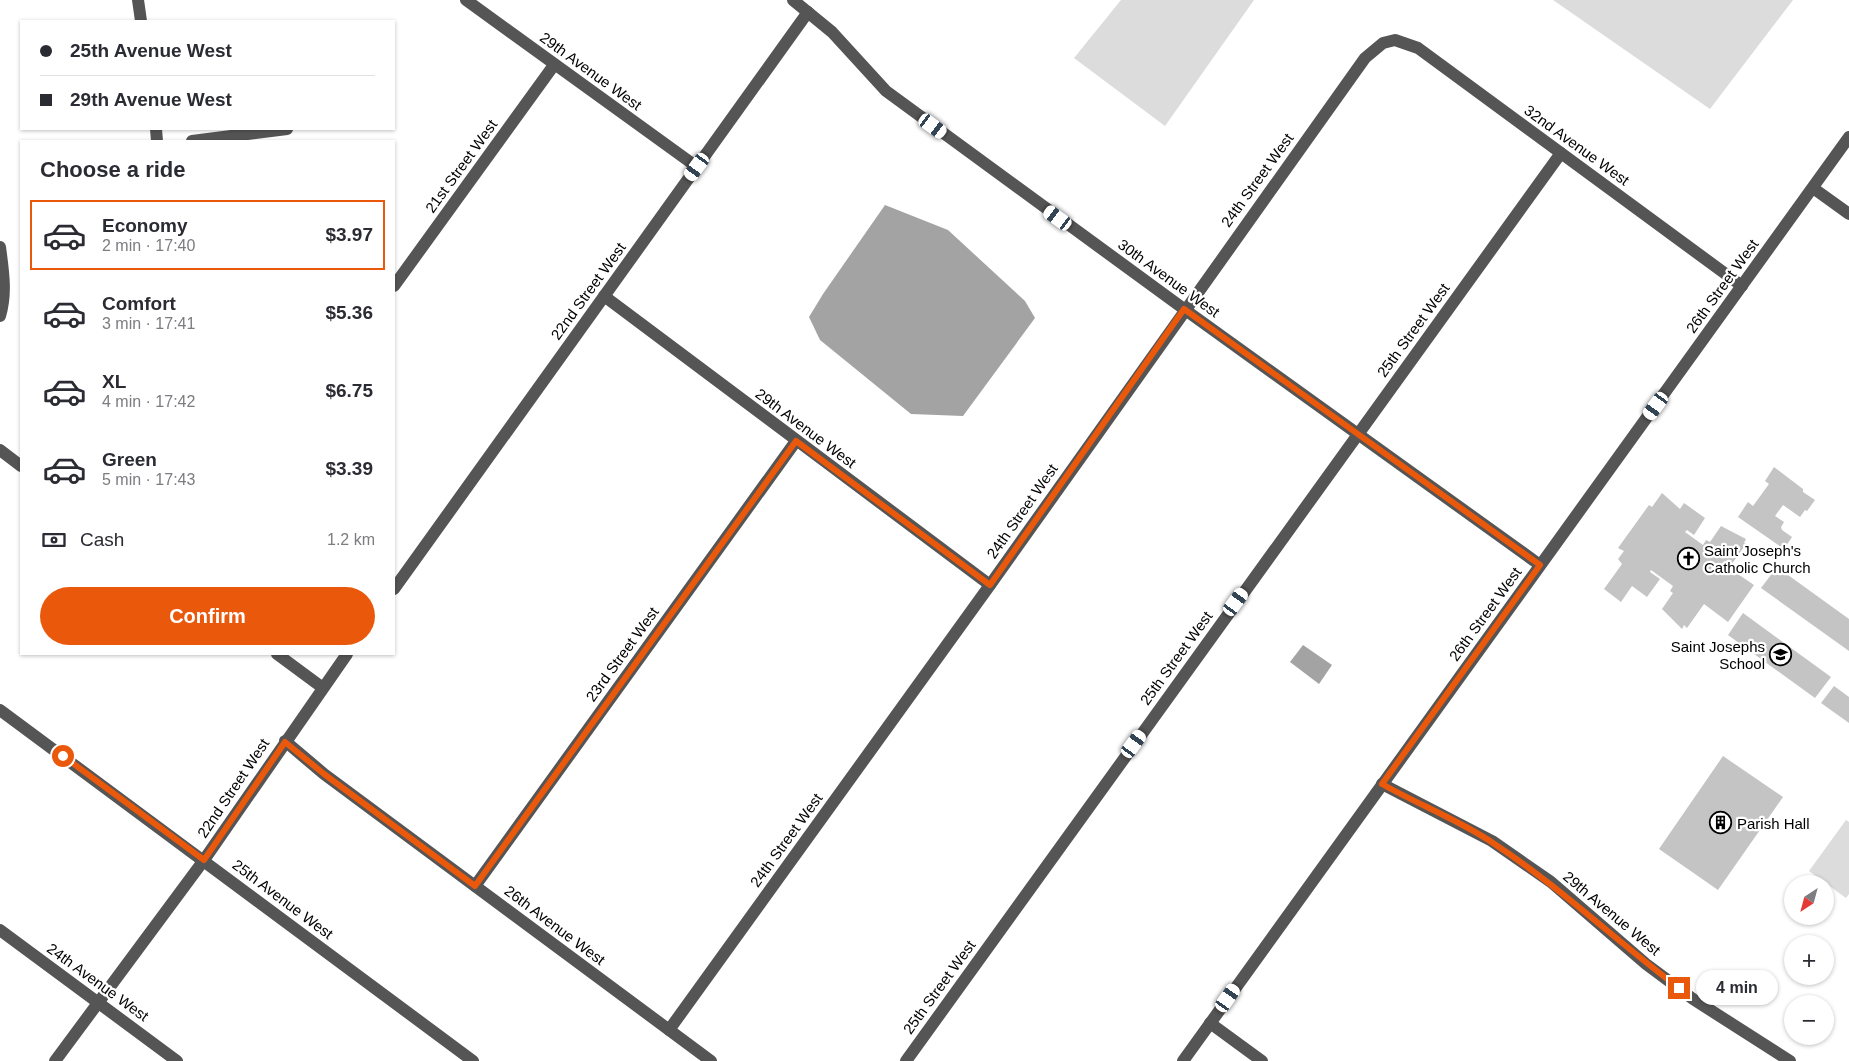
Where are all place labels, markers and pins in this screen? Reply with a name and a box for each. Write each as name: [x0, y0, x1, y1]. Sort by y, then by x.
place label: Saint Joseph's Catholic Church: [1704, 542, 1811, 576]
church icon: Saint Joseph's Catholic Church: [1676, 547, 1700, 571]
place label: Saint Josephs School: [1671, 638, 1765, 672]
school or university icon: Saint Josephs School: [1769, 643, 1793, 667]
building icon: Parish Hall: [1709, 811, 1733, 835]
place label: Parish Hall: [1737, 815, 1810, 832]

